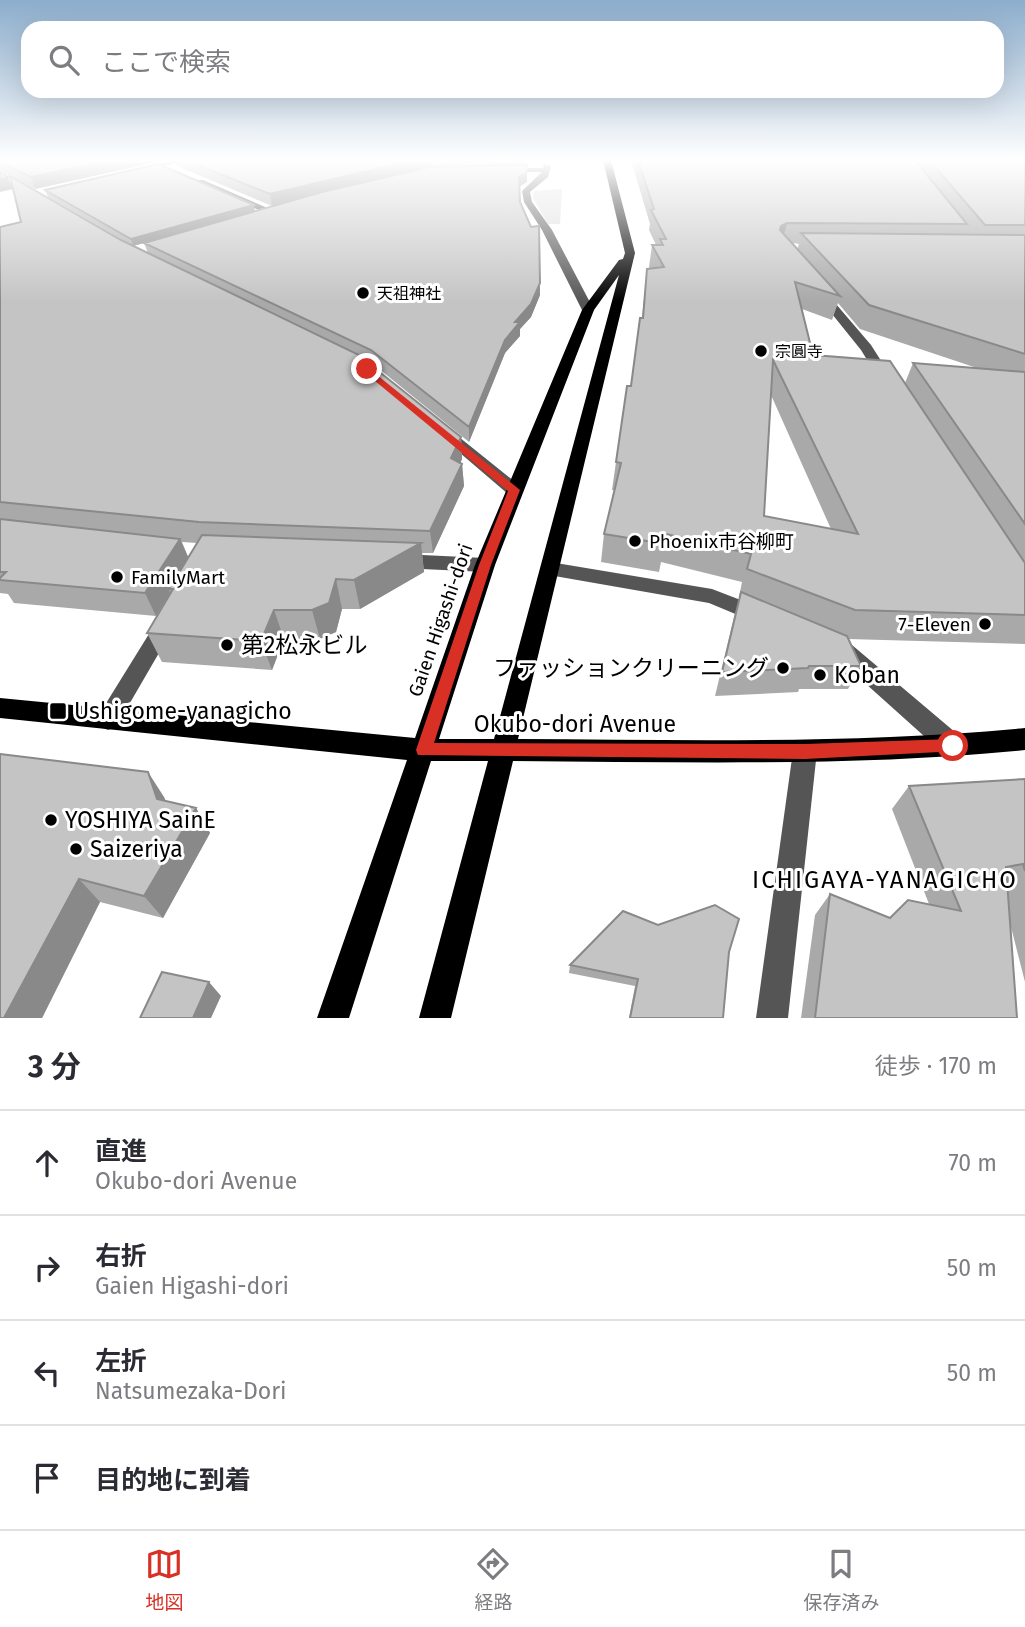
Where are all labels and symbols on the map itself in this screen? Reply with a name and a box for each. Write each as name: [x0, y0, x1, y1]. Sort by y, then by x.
place label: 天祖神社: [377, 284, 441, 303]
marker: 天祖神社: [355, 285, 371, 301]
place label: 宗圓寺: [775, 342, 823, 361]
marker: 宗圓寺: [753, 343, 769, 359]
route end: [351, 353, 382, 384]
place label: Phoenix市谷柳町: [649, 530, 794, 553]
marker: Phoenix市谷柳町: [627, 533, 643, 549]
street label: Gaien Higashi-dori: [404, 541, 477, 700]
place label: FamilyMart: [131, 566, 225, 589]
marker: FamilyMart: [109, 569, 125, 585]
place label: 7-Eleven: [898, 613, 971, 636]
marker: 7-Eleven: [977, 616, 993, 632]
place label: 第2松永ビル: [241, 631, 367, 659]
marker: 第2松永ビル: [219, 637, 235, 653]
place label: ファッションクリーニング: [493, 654, 769, 682]
marker: ファッションクリーニング: [775, 660, 791, 676]
place label: Koban: [834, 661, 900, 689]
marker: Koban: [812, 667, 828, 683]
place label: Ushigome-yanagicho: [74, 697, 292, 725]
marker: Ushigome-yanagicho: [48, 701, 68, 721]
street label: Okubo-dori Avenue: [474, 710, 676, 738]
route start: [937, 730, 968, 761]
place label: YOSHIYA SainE: [65, 806, 216, 834]
marker: YOSHIYA SainE: [43, 812, 59, 828]
place label: Saizeriya: [90, 835, 183, 863]
marker: Saizeriya: [68, 841, 84, 857]
district label: ICHIGAYA-YANAGICHO: [752, 866, 1018, 894]

